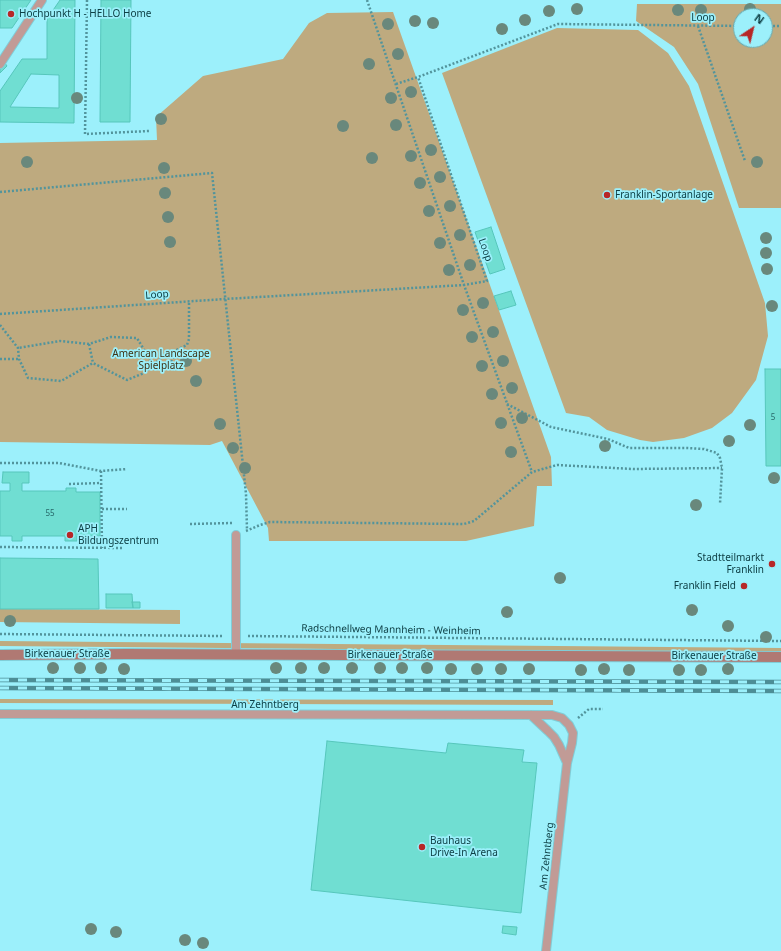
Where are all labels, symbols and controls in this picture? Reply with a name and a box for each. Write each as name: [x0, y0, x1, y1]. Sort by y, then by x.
place label: Hochpunkt H - HELLO Home: [19, 8, 151, 20]
north arrow: [733, 8, 773, 48]
marker: Hochpunkt H - HELLO Home: [6, 9, 16, 19]
text: N: [752, 10, 768, 27]
street label: Loop: [691, 12, 715, 24]
place label: Franklin-Sportanlage: [615, 189, 713, 201]
marker: Franklin-Sportanlage: [602, 190, 612, 200]
street label: Loop: [476, 237, 494, 263]
street label: Loop: [145, 288, 169, 302]
park label: American Landscape Spielplatz: [112, 348, 210, 372]
house number: 5: [771, 413, 775, 423]
house number: 55: [45, 509, 55, 519]
place label: APH Bildungszentrum: [78, 523, 159, 546]
marker: APH Bildungszentrum: [65, 530, 75, 540]
place label: Stadtteilmarkt Franklin: [697, 552, 764, 576]
marker: Stadtteilmarkt Franklin: [767, 559, 777, 569]
place label: Franklin Field: [674, 580, 736, 592]
marker: Franklin Field: [739, 581, 749, 591]
street label: Radschnellweg Mannheim - Weinheim: [301, 622, 481, 638]
street label: Birkenauer Straße: [24, 648, 110, 660]
street label: Birkenauer Straße: [347, 649, 433, 661]
street label: Birkenauer Straße: [671, 650, 757, 662]
street label: Am Zehntberg: [231, 699, 299, 711]
street label: Am Zehntberg: [537, 822, 557, 890]
place label: Bauhaus Drive-In Arena: [430, 835, 498, 858]
marker: Bauhaus Drive-In Arena: [417, 842, 427, 852]

